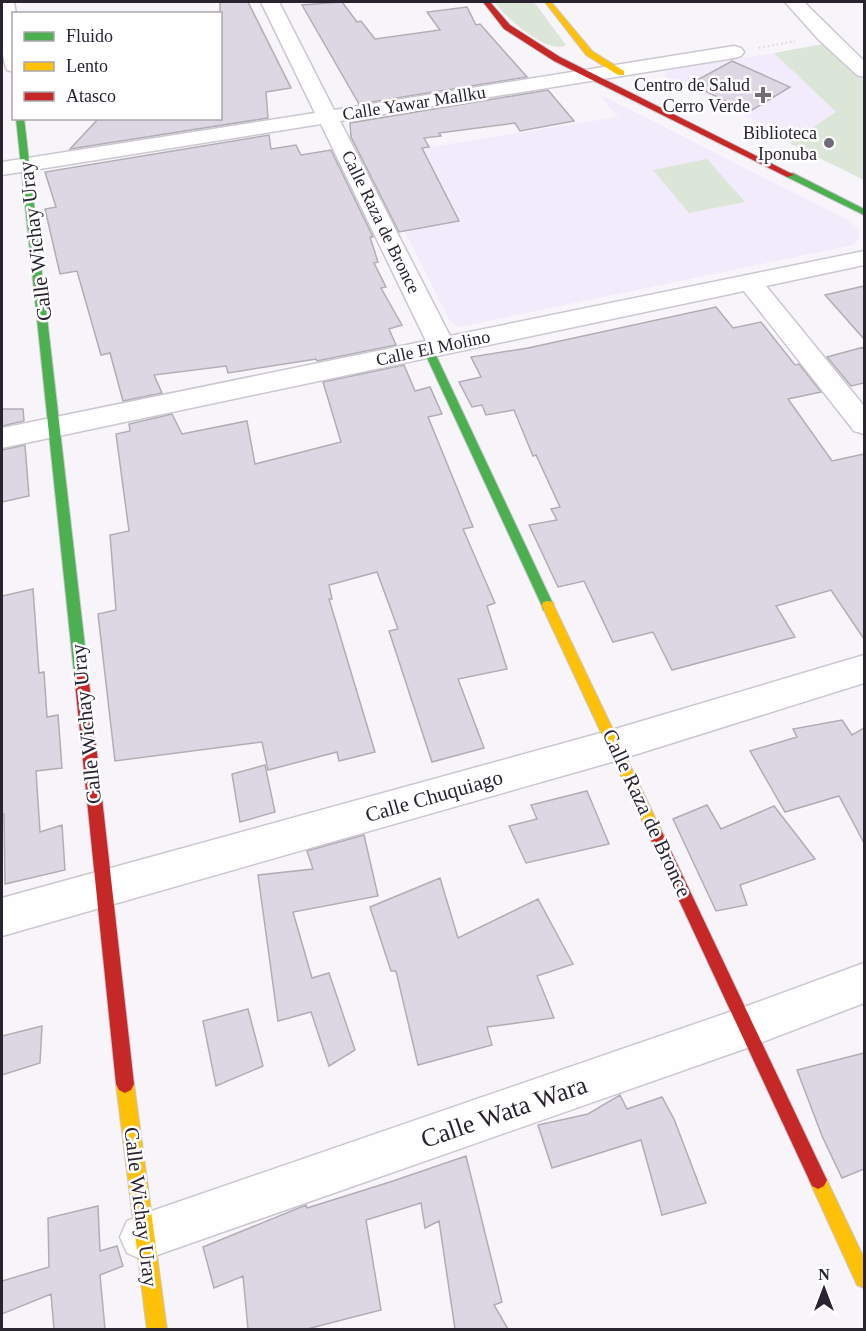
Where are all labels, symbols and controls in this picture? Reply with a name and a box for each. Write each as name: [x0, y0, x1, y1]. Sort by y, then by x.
legend: [12, 12, 222, 120]
text: Fluido: [66, 26, 113, 46]
text: Lento: [66, 56, 108, 76]
place label: Centro de Salud Cerro Verde: [634, 75, 750, 116]
street label: Calle Yawar Mallku: [341, 82, 487, 124]
text: Atasco: [66, 86, 116, 106]
marker: Centro de Salud Cerro Verde: [754, 86, 772, 104]
place label: Biblioteca Iponuba: [743, 123, 817, 164]
marker: Biblioteca Iponuba: [822, 136, 836, 150]
street label: Calle Raza de Bronce: [338, 147, 424, 297]
street label: Calle Wichay Uray: [13, 159, 57, 322]
street label: Calle El Molino: [374, 326, 492, 370]
street label: Calle Wichay Uray: [66, 642, 106, 805]
street label: Calle Raza de Bronce: [598, 725, 696, 901]
street label: Calle Chuquiago: [363, 765, 505, 827]
street label: Calle Wata Wara: [417, 1070, 591, 1154]
street label: Calle Wichay Uray: [119, 1126, 163, 1289]
north arrow: [794, 1259, 854, 1319]
text: N: [818, 1266, 830, 1283]

